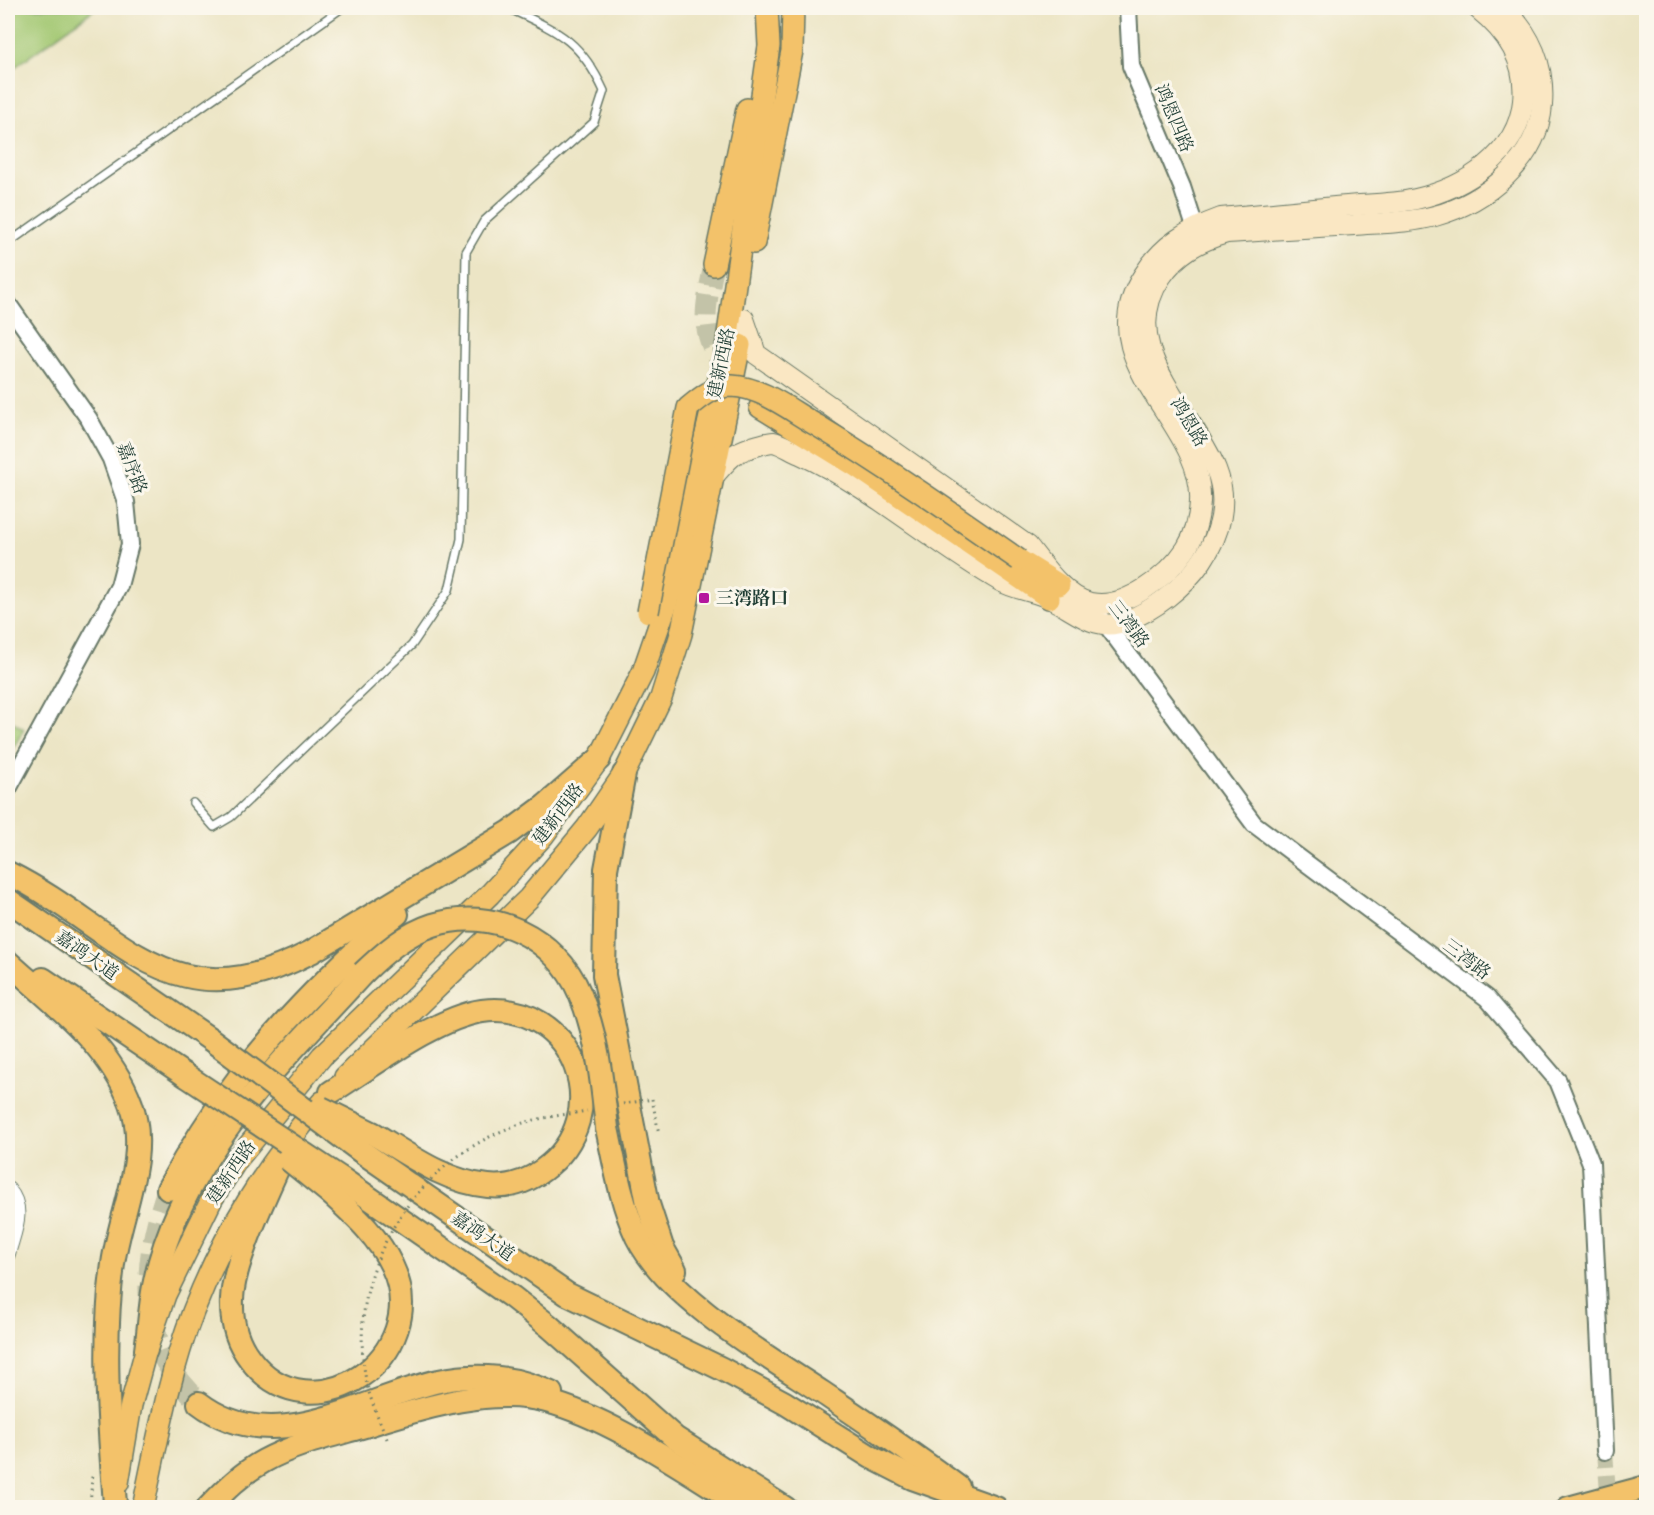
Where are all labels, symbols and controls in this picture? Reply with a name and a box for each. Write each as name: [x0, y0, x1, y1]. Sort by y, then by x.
street label: 鸿恩四路: [1148, 79, 1201, 156]
street label: 建新西路: [700, 325, 741, 401]
street label: 鸿恩路: [1164, 392, 1215, 452]
street label: 嘉序路: [110, 438, 155, 498]
place label: 三湾路口: [716, 584, 788, 611]
marker: 三湾路口: [697, 591, 711, 605]
street label: 三湾路: [1102, 594, 1156, 653]
street label: 建新西路: [525, 777, 590, 851]
street label: 嘉鸿大道: [50, 923, 125, 986]
street label: 三湾路: [1438, 932, 1497, 986]
street label: 建新西路: [199, 1134, 262, 1209]
street label: 嘉鸿大道: [446, 1204, 521, 1267]

